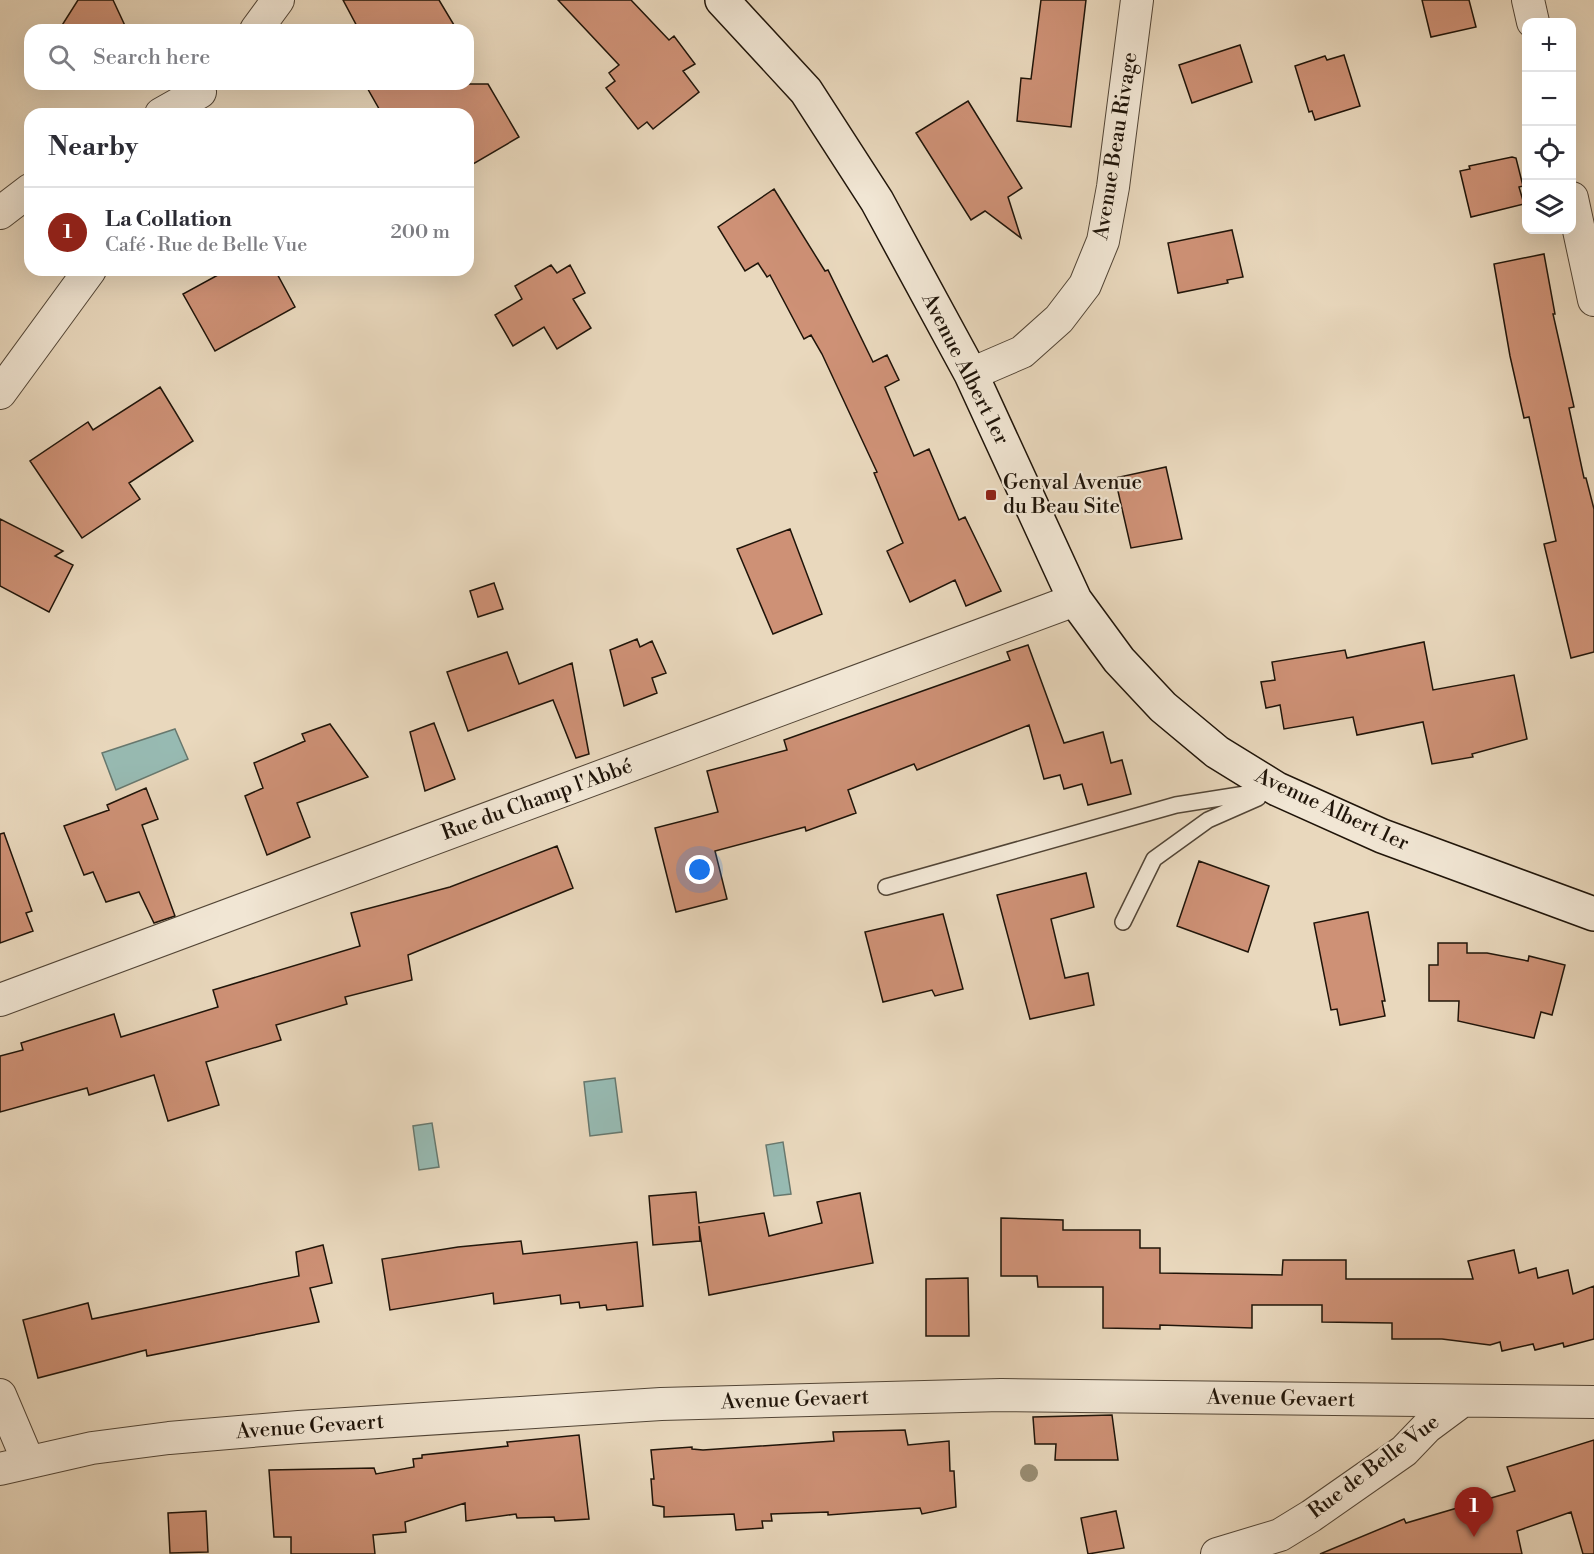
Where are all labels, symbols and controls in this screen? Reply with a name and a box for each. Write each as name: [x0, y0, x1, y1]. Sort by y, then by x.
map controls: [1522, 18, 1576, 234]
button: +: [1522, 18, 1576, 72]
search box: [24, 24, 474, 90]
icon: search: [45, 41, 78, 74]
text: Search here: [93, 44, 210, 71]
street label: Avenue Beau Rivage: [1088, 50, 1144, 243]
button: −: [1522, 72, 1576, 126]
button: locate: [1522, 126, 1576, 180]
text: Nearby: [48, 131, 138, 163]
button: layers: [1522, 180, 1576, 234]
text: La Collation: [105, 206, 232, 233]
text: 1: [63, 220, 72, 245]
text: 200 m: [390, 220, 450, 245]
text: Café · Rue de Belle Vue: [105, 233, 307, 258]
street label: Avenue Albert 1er: [915, 288, 1014, 449]
place label: Genval Avenue du Beau Site: [1003, 470, 1142, 520]
marker: Genval Avenue du Beau Site: [984, 488, 998, 502]
street label: Rue du Champ l'Abbé: [438, 753, 636, 847]
street label: Avenue Albert 1er: [1250, 763, 1413, 857]
your location: [685, 855, 714, 884]
street label: Avenue Gevaert: [719, 1384, 870, 1416]
street label: Avenue Gevaert: [1206, 1385, 1356, 1413]
street label: Avenue Gevaert: [234, 1409, 385, 1445]
street label: Rue de Belle Vue: [1303, 1409, 1445, 1525]
pin: 1: [1454, 1488, 1494, 1537]

